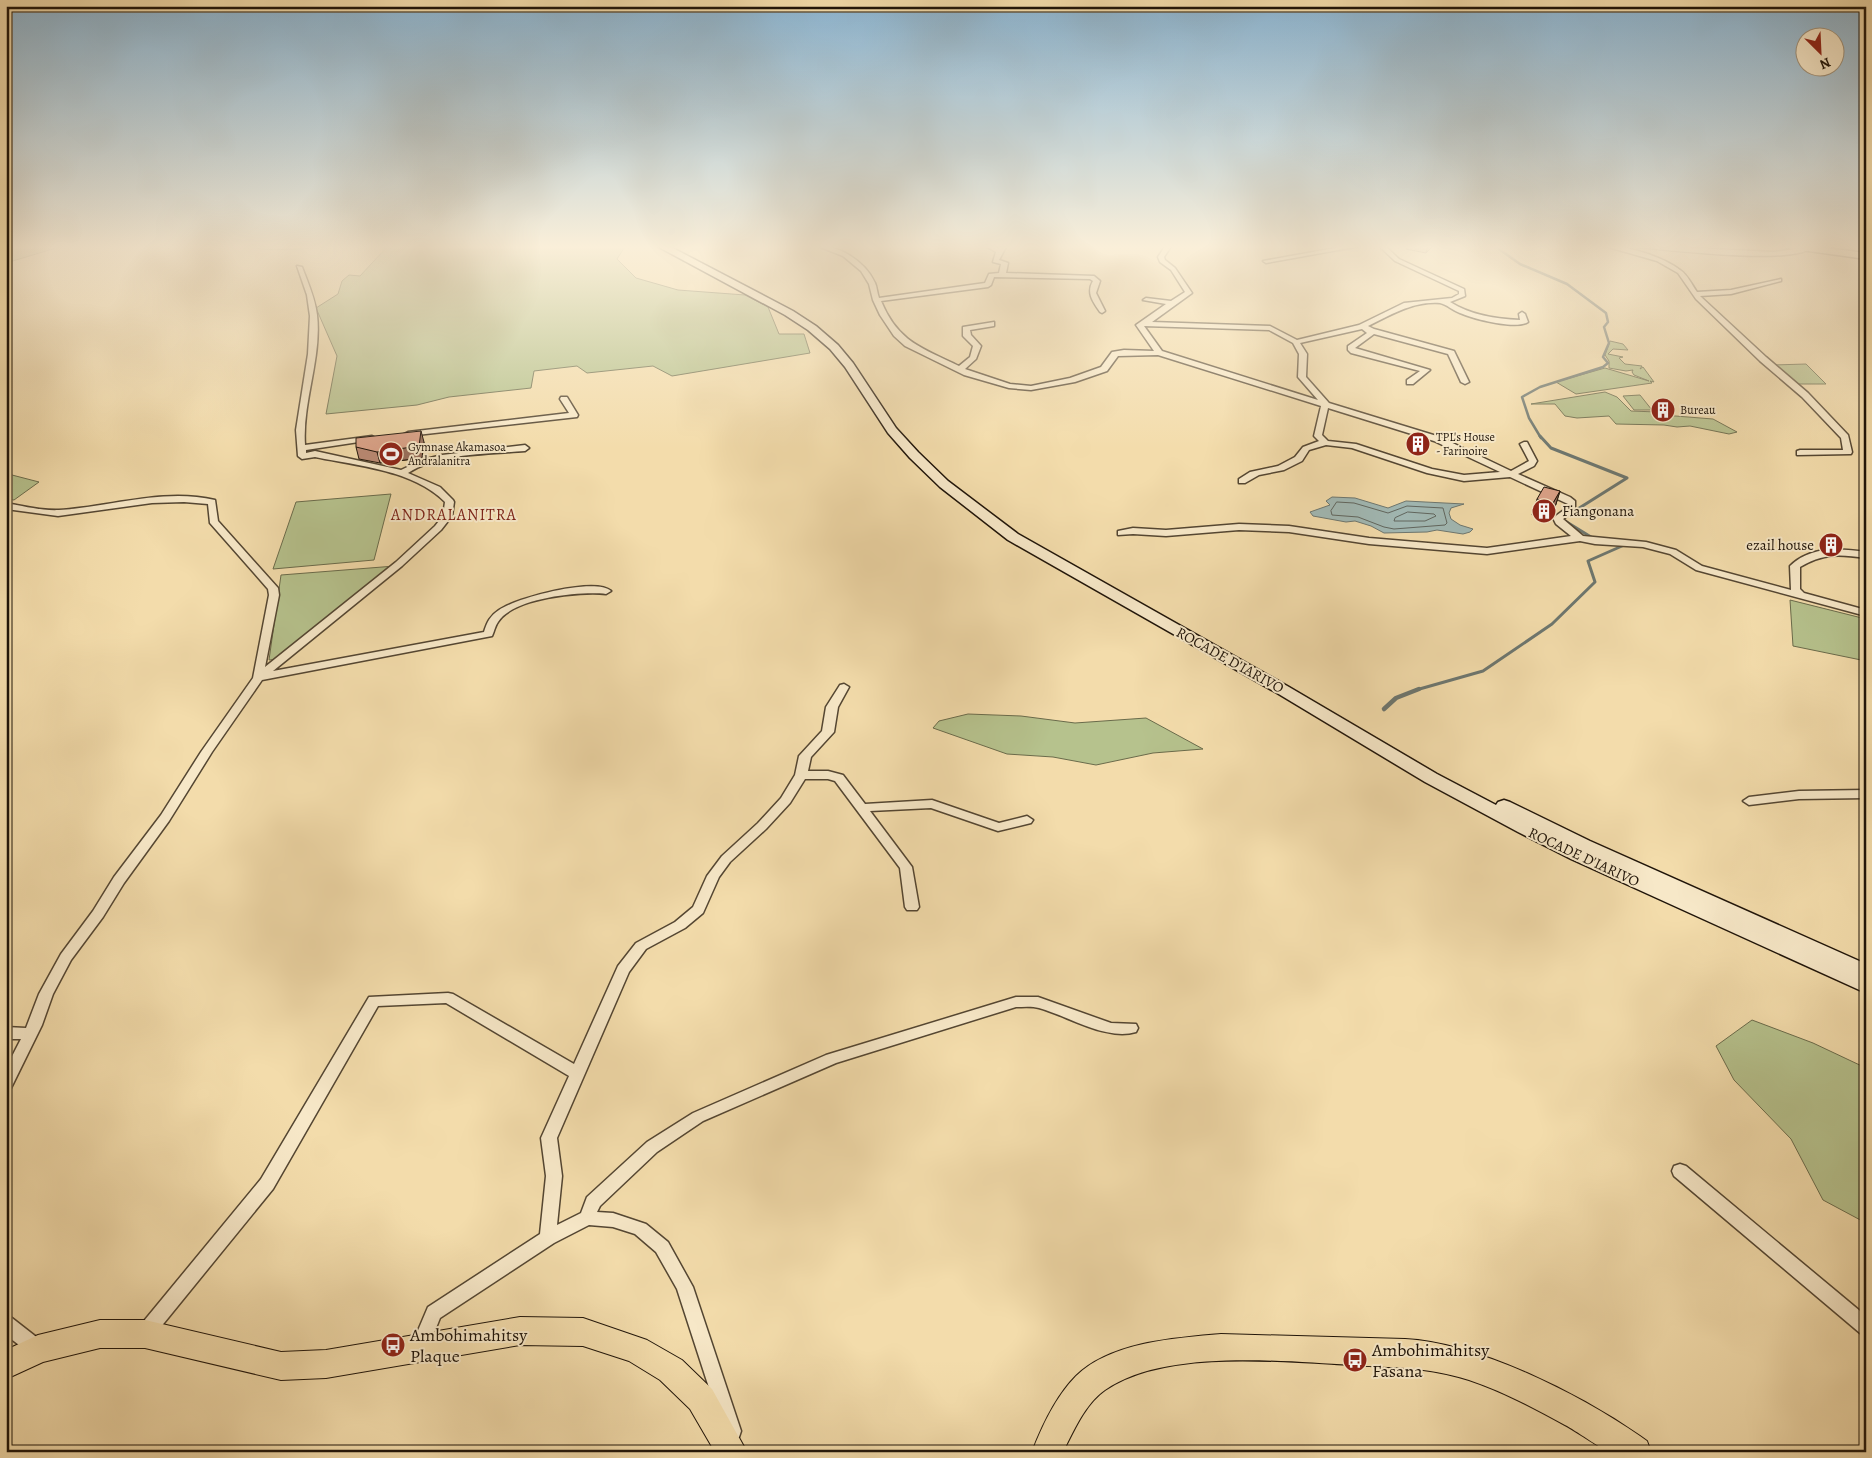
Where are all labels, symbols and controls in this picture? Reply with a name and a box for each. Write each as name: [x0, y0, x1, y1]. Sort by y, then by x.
north arrow: [1794, 28, 1844, 78]
text: N: [1817, 53, 1834, 74]
building icon: Bureau: [1650, 397, 1676, 423]
place label: Bureau: [1680, 402, 1716, 418]
place label: TPL's House - Farinoire: [1436, 429, 1495, 459]
building icon: TPL's House - Farinoire: [1405, 431, 1431, 457]
place label: Gymnase Akamasoa Andralanitra: [407, 439, 506, 469]
sports icon: Gymnase Akamasoa Andralanitra: [378, 441, 404, 467]
building icon: Fiangonana: [1531, 498, 1557, 524]
place label: Fiangonana: [1562, 501, 1634, 521]
district label: ANDRALANITRA: [390, 504, 517, 526]
building icon: ezail house: [1818, 532, 1844, 558]
place label: ezail house: [1746, 535, 1814, 555]
street label: ROCADE D'IARIVO: [1173, 622, 1287, 698]
street label: ROCADE D'IARIVO: [1525, 823, 1643, 891]
place label: Ambohimahitsy Plaque: [409, 1323, 528, 1368]
bus stop icon: Ambohimahitsy Plaque: [380, 1332, 406, 1358]
place label: Ambohimahitsy Fasana: [1371, 1338, 1490, 1383]
bus stop icon: Ambohimahitsy Fasana: [1342, 1347, 1368, 1373]

